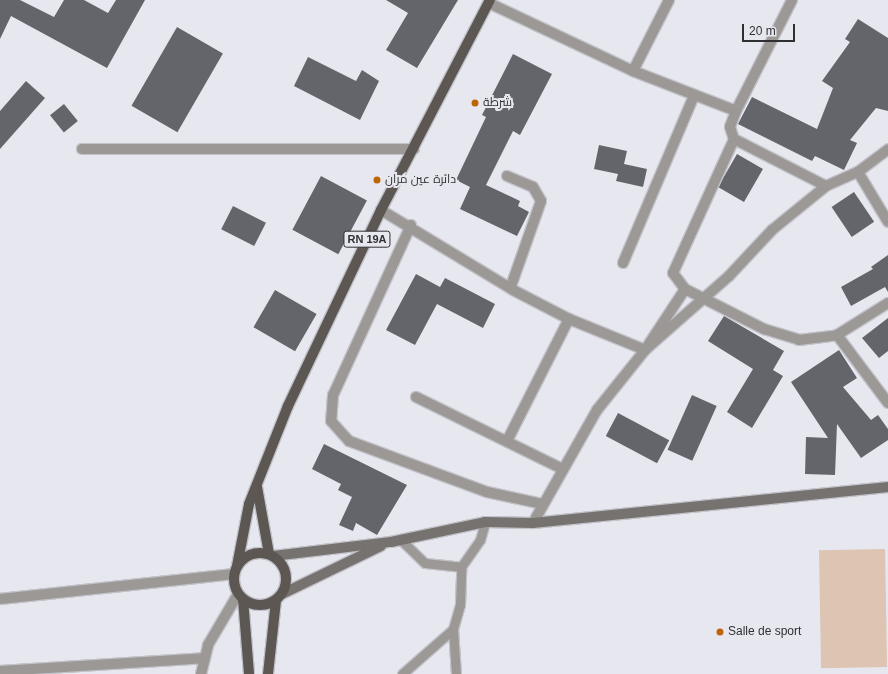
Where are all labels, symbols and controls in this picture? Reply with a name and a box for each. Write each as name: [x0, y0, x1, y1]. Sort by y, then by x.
scale bar: [744, 16, 797, 42]
text: 20 m: [749, 24, 776, 38]
place label: شرطة: [483, 96, 512, 110]
marker: شرطة: [470, 98, 480, 108]
place label: دائرة عين مران: [385, 173, 456, 187]
marker: دائرة عين مران: [372, 175, 382, 185]
road number: RN 19A: [343, 230, 391, 248]
place label: Salle de sport: [728, 625, 801, 639]
marker: Salle de sport: [715, 627, 725, 637]

